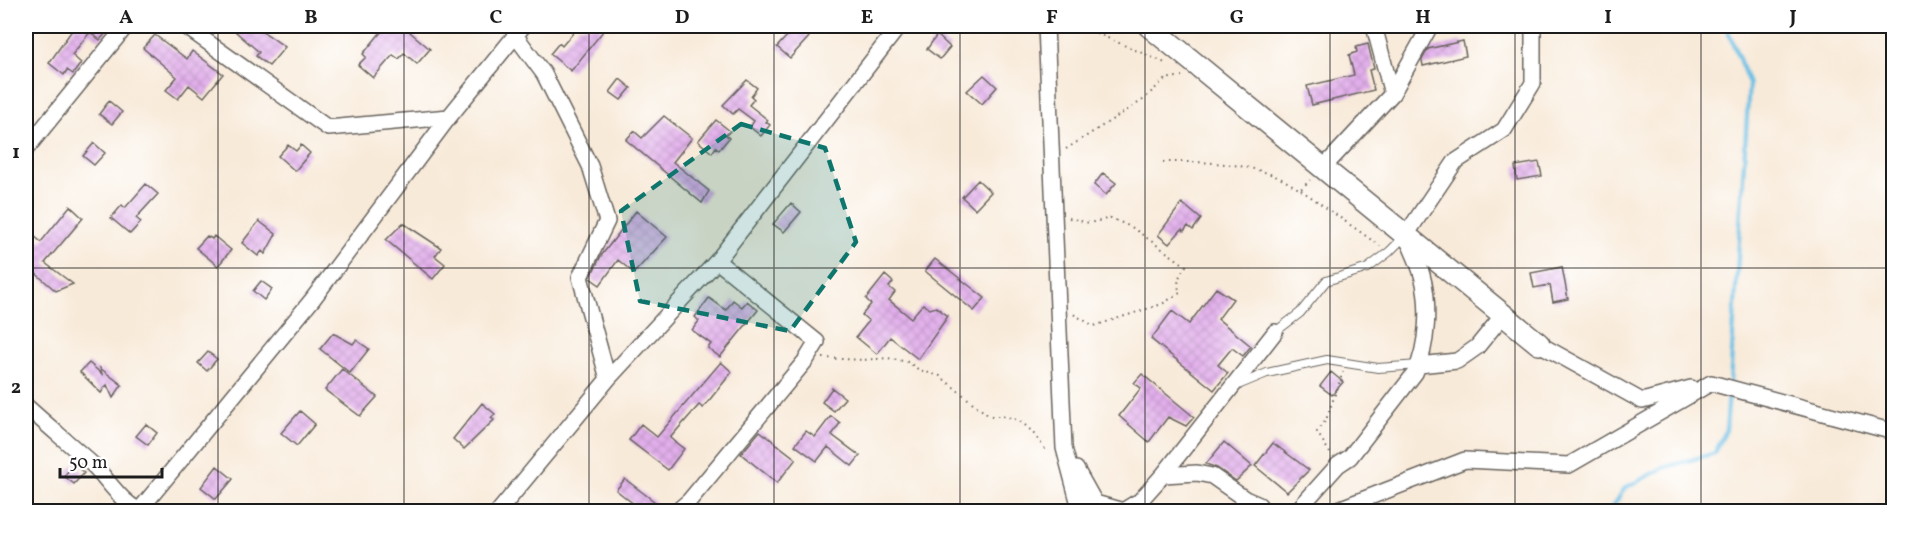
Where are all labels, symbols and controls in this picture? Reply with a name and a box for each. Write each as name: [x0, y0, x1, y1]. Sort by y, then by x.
text: A: [119, 4, 133, 32]
text: B: [304, 4, 318, 32]
text: C: [490, 4, 503, 32]
text: D: [675, 4, 689, 32]
text: E: [861, 4, 873, 32]
text: F: [1046, 4, 1058, 32]
text: G: [1230, 4, 1244, 32]
text: H: [1415, 4, 1431, 32]
text: I: [1604, 4, 1612, 32]
text: J: [1788, 4, 1797, 32]
text: 1: [12, 139, 20, 167]
text: 2: [11, 374, 21, 402]
scale bar: [60, 441, 162, 479]
text: 50 m: [69, 451, 108, 476]

